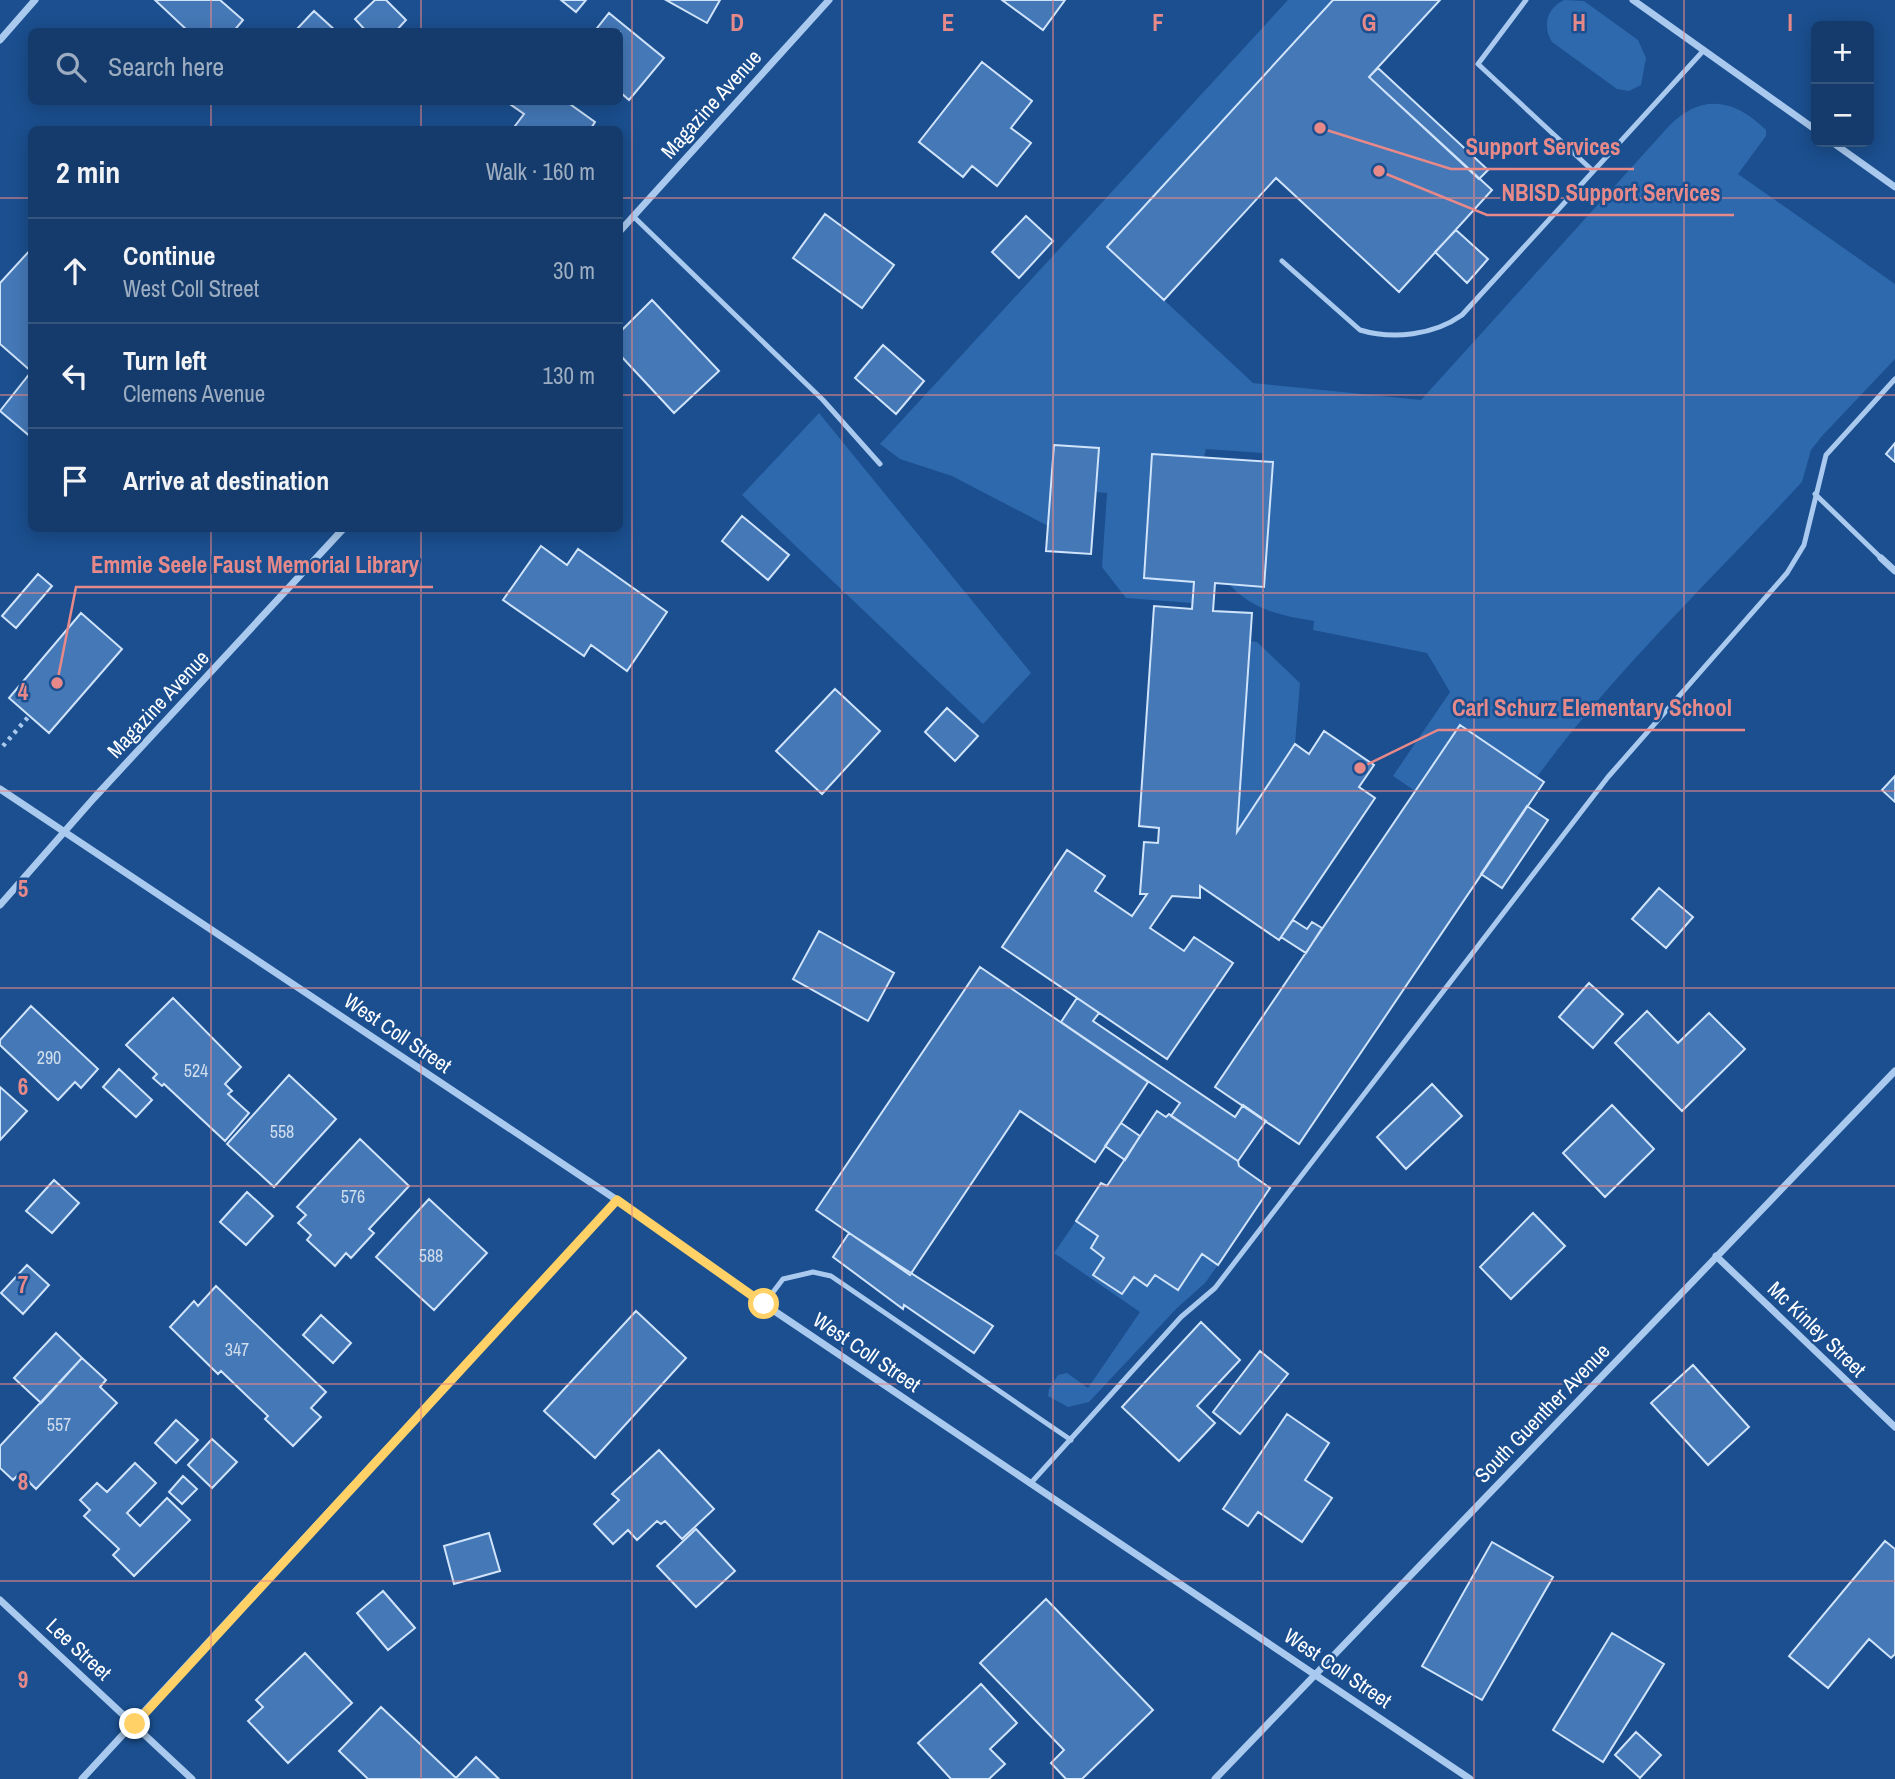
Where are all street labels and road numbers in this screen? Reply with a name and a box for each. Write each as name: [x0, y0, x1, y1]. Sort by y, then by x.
street label: Magazine Avenue: [654, 43, 768, 165]
street label: Magazine Avenue: [100, 644, 216, 764]
street label: West Coll Street: [338, 986, 458, 1080]
street label: Mc Kinley Street: [1761, 1275, 1873, 1383]
street label: West Coll Street: [807, 1305, 927, 1399]
street label: South Guenther Avenue: [1468, 1337, 1616, 1489]
street label: Lee Street: [40, 1611, 118, 1687]
street label: West Coll Street: [1278, 1621, 1398, 1715]

